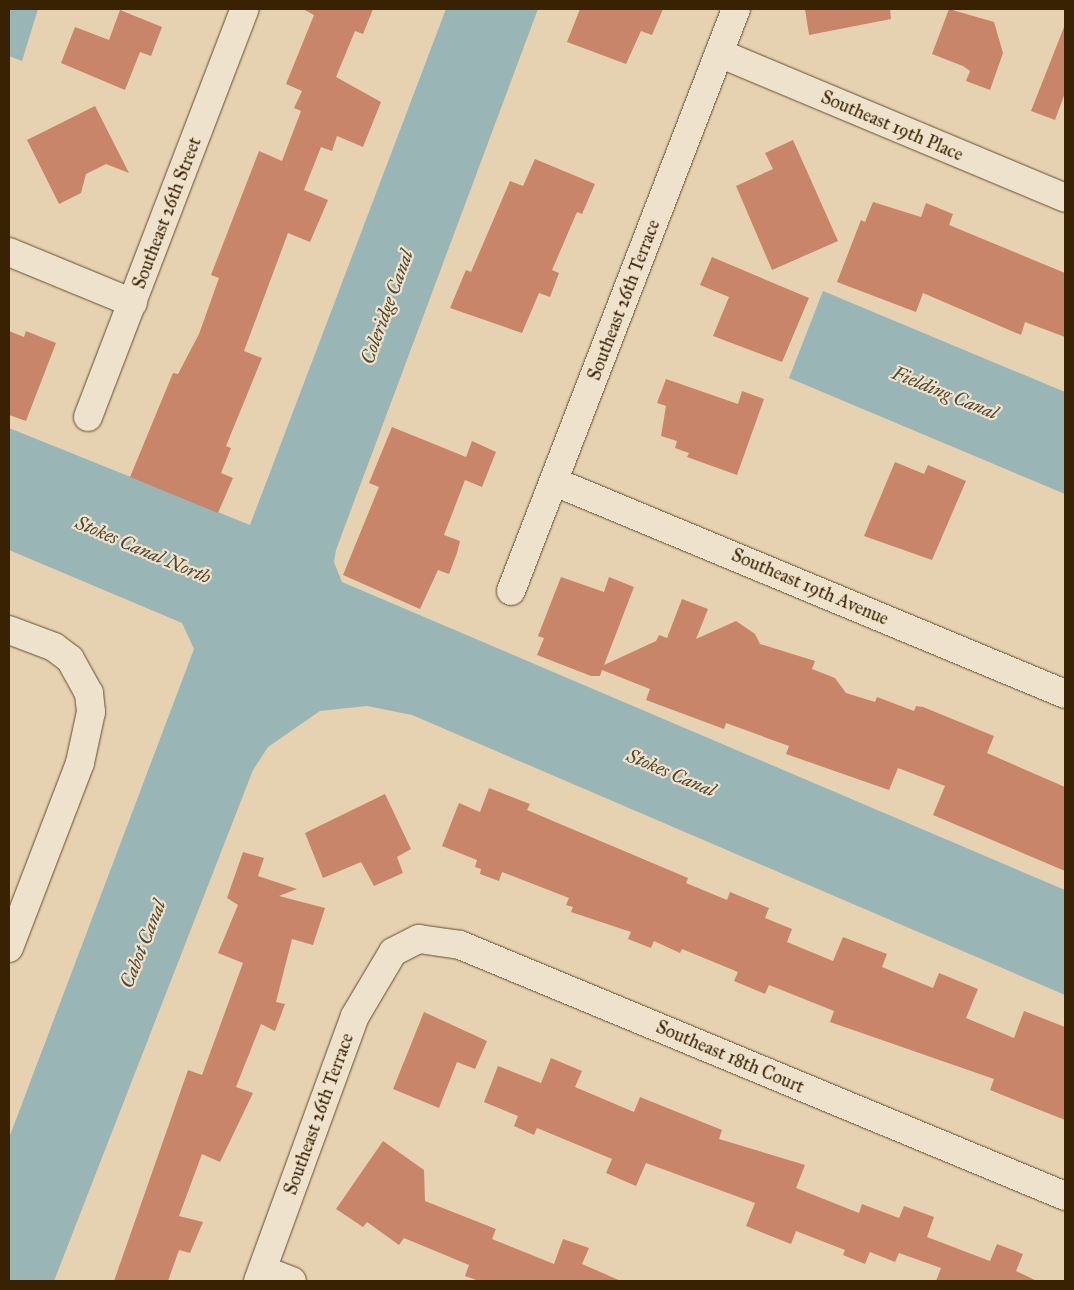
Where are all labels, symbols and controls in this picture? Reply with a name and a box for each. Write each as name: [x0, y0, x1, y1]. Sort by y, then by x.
street label: Southeast 19th Place: [818, 86, 966, 166]
street label: Southeast 26th Street: [128, 134, 206, 292]
street label: Southeast 26th Terrace: [583, 217, 665, 383]
water label: Coleridge Canal: [356, 247, 418, 367]
water label: Fielding Canal: [889, 361, 1001, 425]
water label: Stokes Canal North: [72, 511, 214, 589]
street label: Southeast 19th Avenue: [728, 544, 892, 630]
water label: Stokes Canal: [623, 744, 719, 802]
water label: Cabot Canal: [115, 897, 171, 991]
street label: Southeast 18th Court: [653, 1016, 807, 1098]
street label: Southeast 26th Terrace: [280, 1030, 358, 1198]

